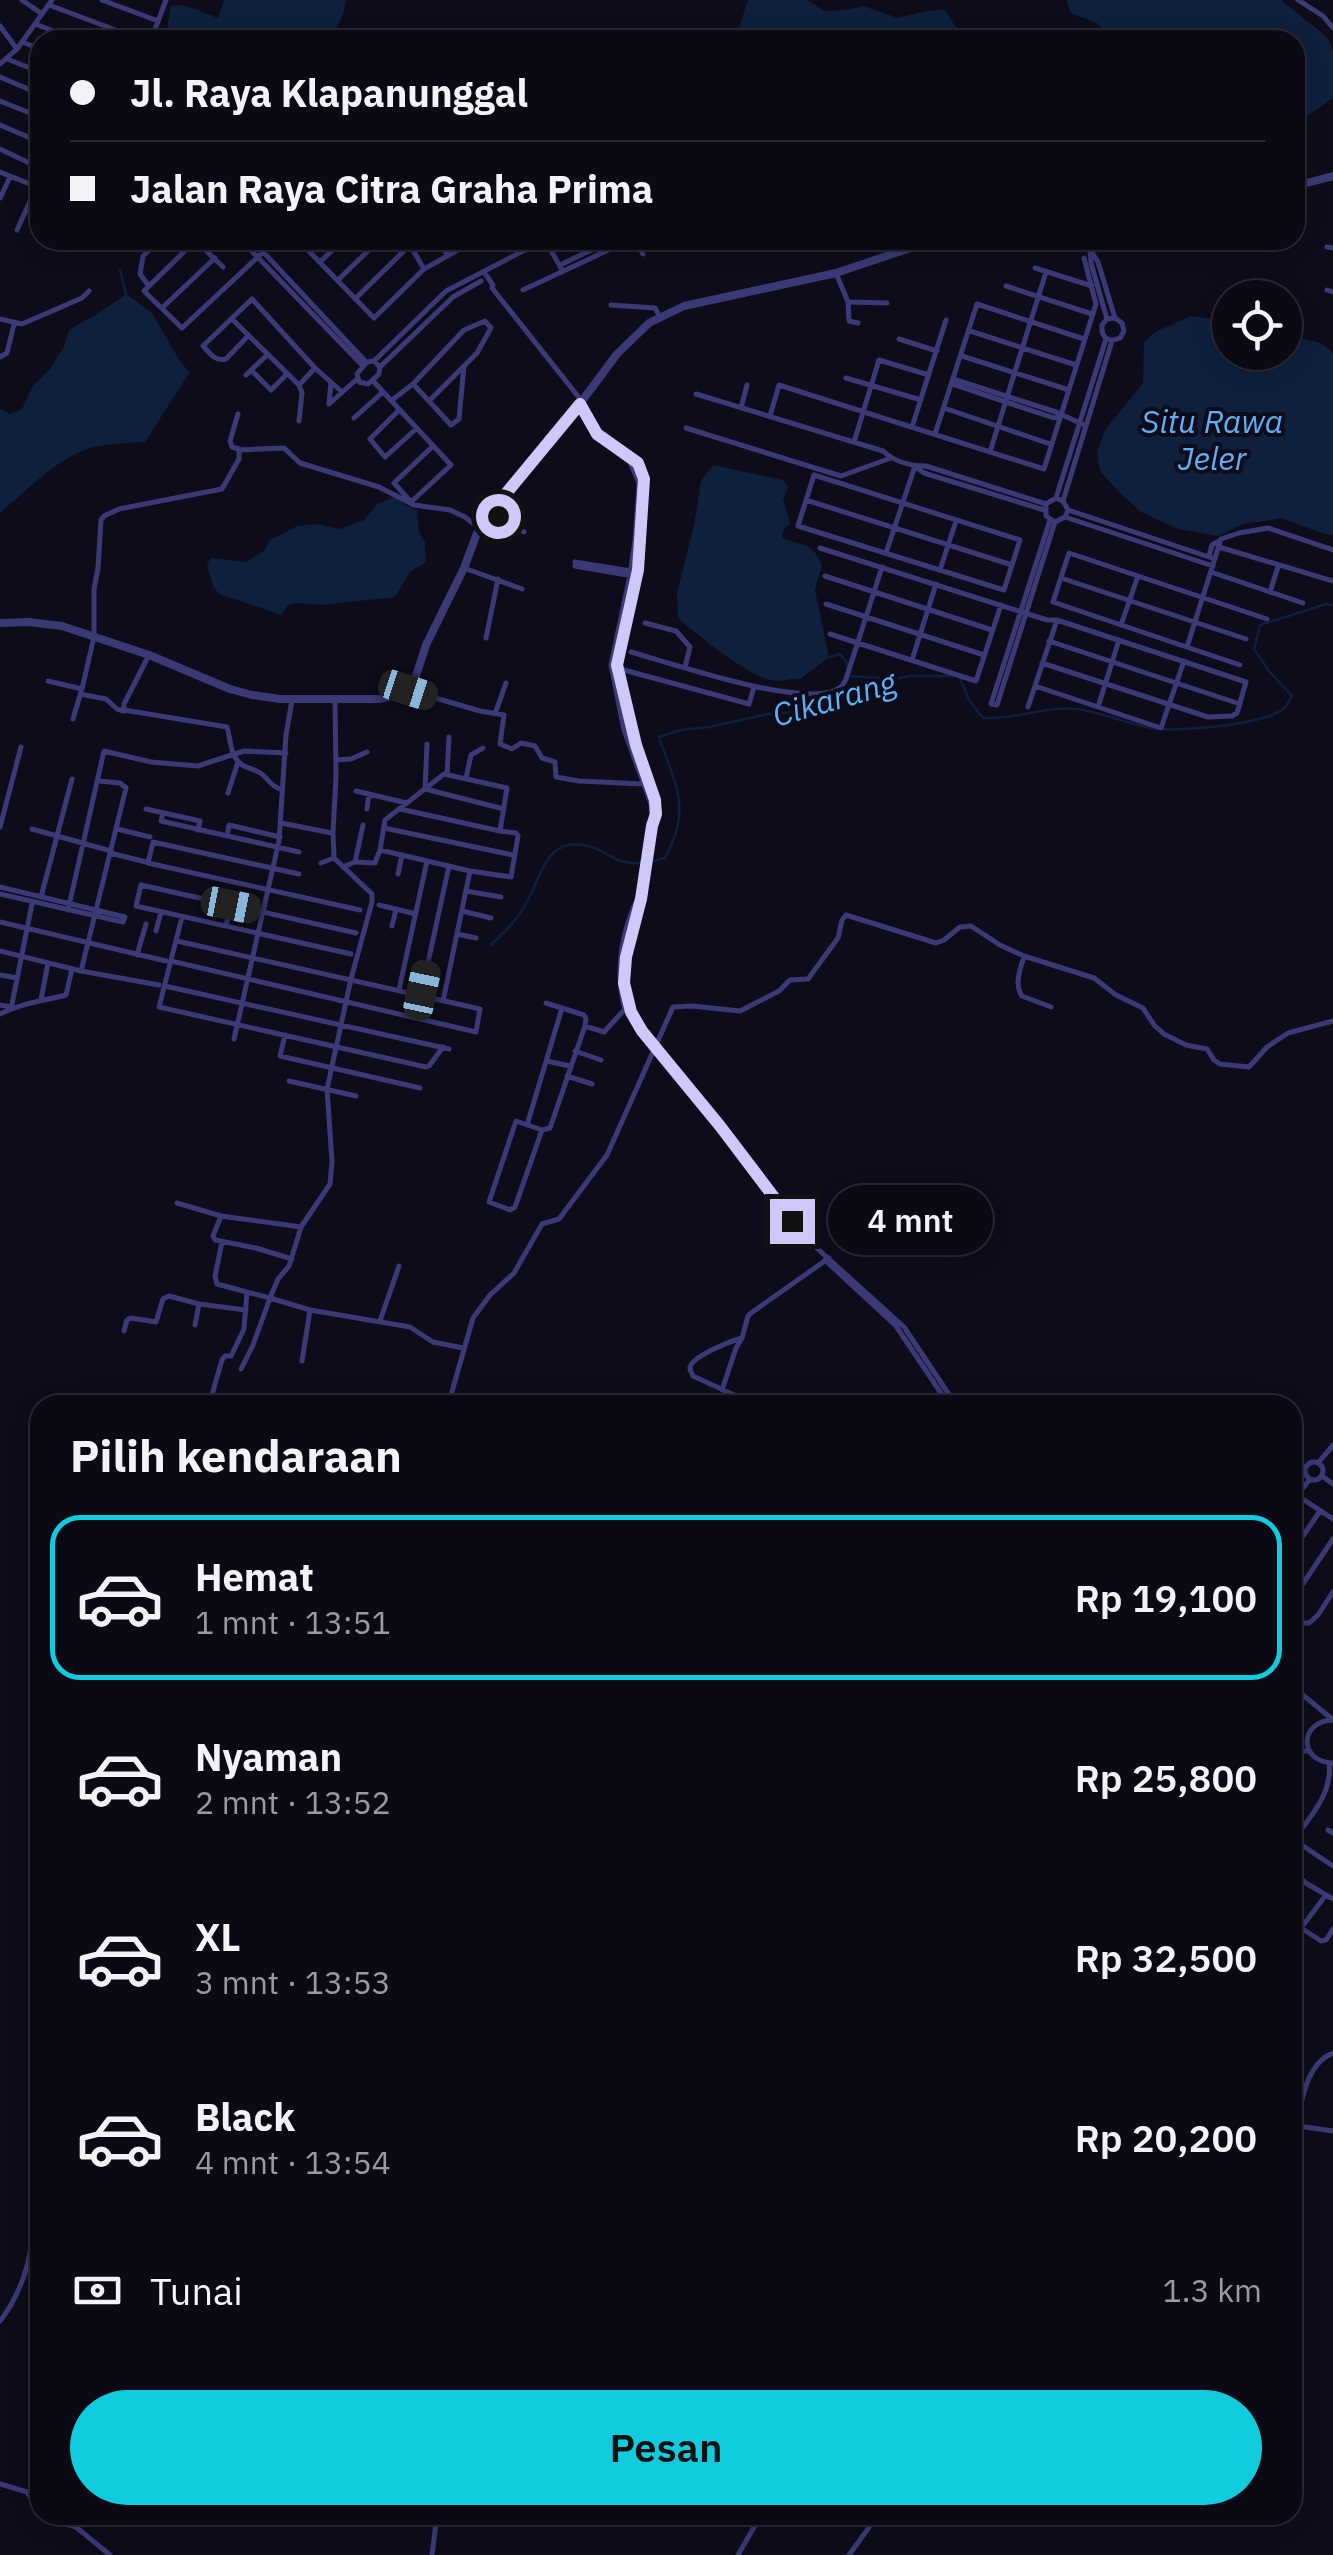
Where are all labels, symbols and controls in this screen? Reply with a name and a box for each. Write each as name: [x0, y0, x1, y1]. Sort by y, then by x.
text: Jl. Raya Klapanunggal: [130, 68, 528, 117]
text: Jalan Raya Citra Graha Prima: [130, 164, 653, 213]
map controls: [1212, 280, 1302, 370]
button: locate: [1212, 280, 1302, 370]
water label: Situ Rawa Jeler: [1141, 400, 1283, 479]
route start: [476, 494, 521, 539]
water label: Cikarang: [767, 660, 902, 736]
car: [375, 666, 441, 714]
car: [199, 885, 263, 925]
car: [401, 958, 443, 1022]
callout: 4 mnt: [827, 1186, 992, 1256]
route end: [770, 1199, 815, 1244]
text: 4 mnt: [868, 1199, 953, 1241]
text: Pilih kendaraan: [70, 1426, 402, 1484]
text: Hemat: [195, 1552, 314, 1601]
icon: car: [75, 1553, 165, 1643]
text: Rp 19,100: [1075, 1573, 1257, 1622]
text: 1 mnt · 13:51: [195, 1601, 391, 1643]
text: Nyaman: [195, 1732, 342, 1781]
icon: car: [75, 1733, 165, 1823]
text: Rp 25,800: [1075, 1753, 1257, 1802]
text: 2 mnt · 13:52: [195, 1781, 391, 1823]
text: XL: [195, 1912, 241, 1961]
icon: car: [75, 1913, 165, 2003]
text: Rp 32,500: [1075, 1933, 1257, 1982]
text: 3 mnt · 13:53: [195, 1961, 391, 2003]
text: Black: [195, 2092, 295, 2141]
icon: car: [75, 2093, 165, 2183]
text: Rp 20,200: [1075, 2113, 1257, 2162]
text: 4 mnt · 13:54: [195, 2141, 391, 2183]
icon: cash: [70, 2263, 125, 2318]
text: Tunai: [150, 2266, 243, 2315]
text: 1.3 km: [1163, 2269, 1262, 2311]
button: Pesan: [70, 2390, 1262, 2505]

